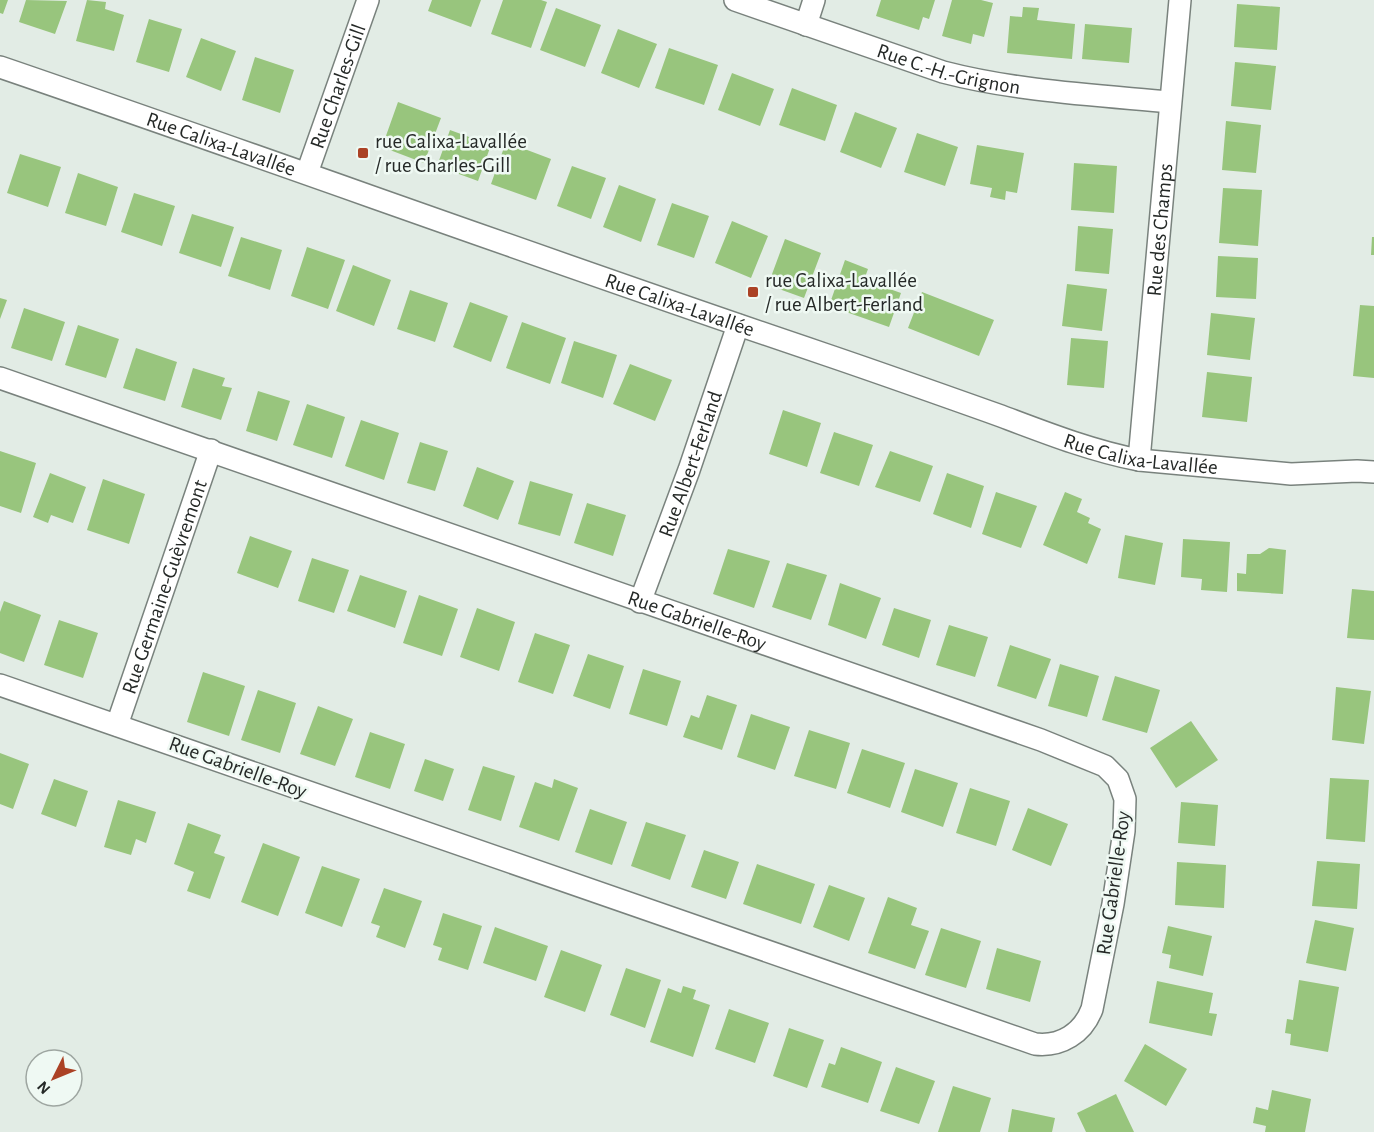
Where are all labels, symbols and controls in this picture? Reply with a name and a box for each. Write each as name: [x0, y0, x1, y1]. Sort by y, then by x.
street label: Rue Charles-Gill: [306, 21, 370, 151]
street label: Rue C.-H.-Grignon: [874, 40, 1022, 98]
street label: Rue Calixa-Lavallée: [144, 108, 298, 180]
place label: rue Calixa-Lavallée / rue Charles-Gill: [375, 131, 527, 176]
marker: rue Calixa-Lavallée / rue Charles-Gill: [356, 146, 370, 160]
street label: Rue des Champs: [1144, 162, 1176, 297]
street label: Rue Calixa-Lavallée: [602, 270, 757, 341]
place label: rue Calixa-Lavallée / rue Albert-Ferland: [765, 270, 923, 315]
marker: rue Calixa-Lavallée / rue Albert-Ferland: [746, 285, 760, 299]
street label: Rue Albert-Ferland: [655, 388, 726, 540]
street label: Rue Calixa-Lavallée: [1061, 430, 1219, 478]
street label: Rue Germaine-Guèvremont: [118, 477, 211, 697]
street label: Rue Gabrielle-Roy: [625, 587, 769, 655]
street label: Rue Gabrielle-Roy: [166, 733, 310, 802]
street label: Rue Gabrielle-Roy: [1093, 810, 1134, 956]
north arrow: [24, 1048, 84, 1108]
text: N: [34, 1078, 53, 1097]

